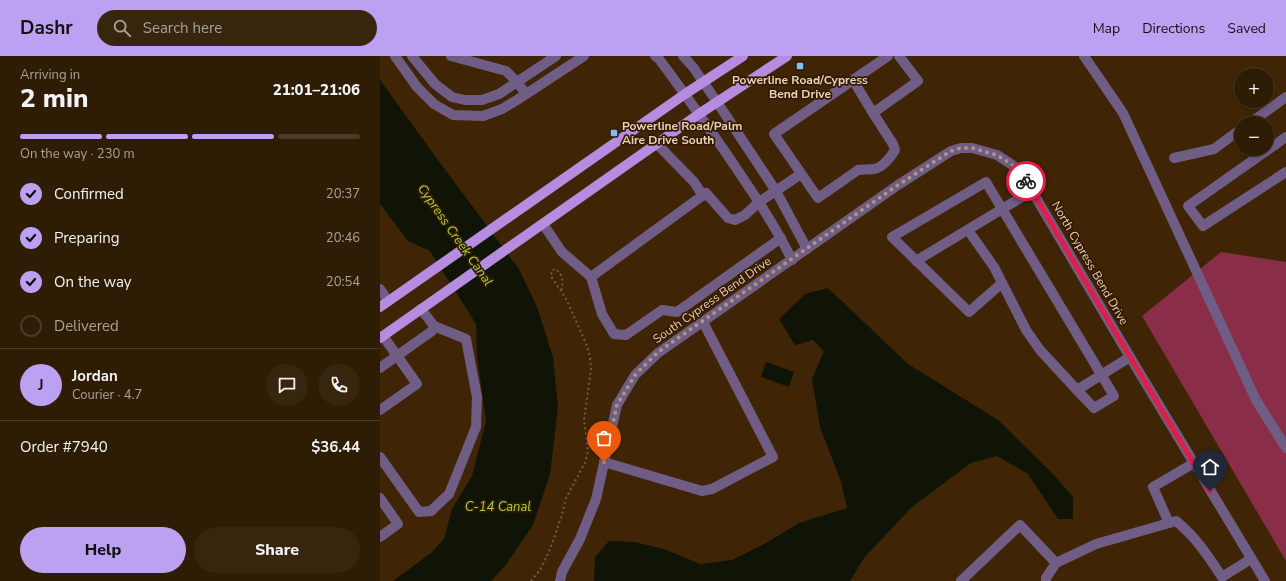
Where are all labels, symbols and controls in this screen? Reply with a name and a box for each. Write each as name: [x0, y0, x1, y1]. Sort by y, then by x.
search box: [97, 10, 377, 46]
text: Dashr: [20, 15, 73, 41]
icon: search: [111, 17, 133, 39]
text: Search here: [143, 18, 222, 38]
text: Map: [1093, 19, 1120, 38]
text: Directions: [1142, 19, 1205, 38]
text: Saved: [1227, 19, 1266, 38]
marker: Powerline Road/Cypress Bend Drive: [795, 61, 805, 71]
text: Arriving in: [20, 66, 80, 84]
map controls: [1234, 68, 1274, 156]
button: +: [1234, 68, 1274, 108]
place label: Powerline Road/Cypress Bend Drive: [732, 72, 868, 102]
text: 21:01–21:06: [273, 80, 360, 100]
text: 2 min: [20, 81, 88, 116]
button: −: [1234, 116, 1274, 156]
place label: Powerline Road/Palm Aire Drive South: [622, 118, 742, 148]
marker: Powerline Road/Palm Aire Drive South: [609, 128, 619, 138]
text: On the way · 230 m: [20, 145, 135, 163]
courier: [1006, 161, 1046, 201]
icon: bike: [1015, 170, 1037, 192]
water label: Cypress Creek Canal: [413, 180, 497, 290]
icon: check: [20, 183, 42, 205]
text: Confirmed: [54, 184, 124, 204]
text: 20:37: [326, 185, 360, 203]
street label: North Cypress Bend Drive: [1048, 198, 1132, 328]
icon: check: [20, 227, 42, 249]
text: Preparing: [54, 228, 119, 248]
text: 20:46: [326, 229, 360, 247]
street label: South Cypress Bend Drive: [650, 253, 774, 347]
icon: check: [20, 271, 42, 293]
text: On the way: [54, 272, 132, 292]
text: 20:54: [326, 273, 360, 291]
text: Delivered: [54, 316, 119, 336]
button: chat: [266, 364, 308, 406]
button: phone: [318, 364, 360, 406]
text: Jordan: [72, 366, 118, 386]
text: J: [38, 375, 44, 395]
text: Courier · 4.7: [72, 386, 142, 404]
pin: [587, 421, 621, 462]
icon: bag: [593, 427, 615, 449]
text: Order #7940: [20, 437, 108, 457]
text: $36.44: [311, 437, 360, 457]
pin: [1193, 450, 1227, 491]
icon: home: [1199, 456, 1221, 478]
water label: C-14 Canal: [465, 498, 531, 516]
button: Help: [20, 527, 186, 573]
button: Share: [194, 527, 360, 573]

